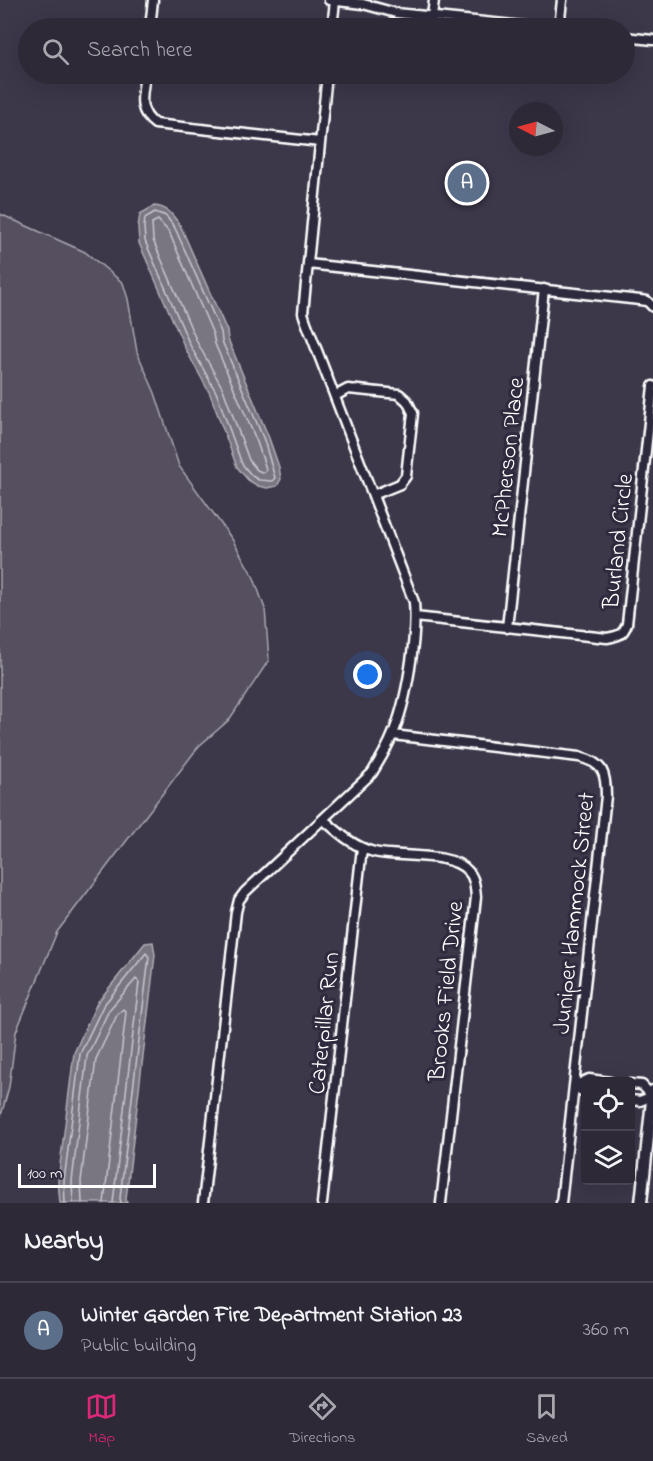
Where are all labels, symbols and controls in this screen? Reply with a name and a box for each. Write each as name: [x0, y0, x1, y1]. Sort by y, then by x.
search box: [18, 18, 635, 84]
icon: search: [39, 35, 72, 68]
text: Search here: [87, 35, 192, 67]
north arrow: [509, 102, 563, 156]
pin: A: [448, 160, 486, 206]
street label: McPherson Place: [484, 375, 535, 539]
street label: Burland Circle: [595, 472, 644, 612]
your location: [353, 660, 382, 689]
street label: Juniper Hammock Street: [545, 791, 606, 1036]
street label: Brooks Field Drive: [421, 899, 474, 1084]
street label: Caterpillar Run: [301, 950, 350, 1096]
map controls: [581, 1077, 635, 1185]
button: locate: [581, 1077, 635, 1131]
button: layers: [581, 1131, 635, 1185]
scale bar: [18, 1161, 156, 1188]
text: 100 m: [27, 1162, 62, 1186]
text: Nearby: [24, 1223, 103, 1261]
text: Winter Garden Fire Department Station 23: [81, 1300, 462, 1332]
text: A: [37, 1316, 50, 1345]
text: 360 m: [583, 1316, 629, 1345]
text: Public building: [81, 1332, 196, 1361]
tab: Map: [85, 1390, 118, 1450]
tab: Directions: [289, 1390, 355, 1450]
tab: Saved: [526, 1390, 568, 1450]

